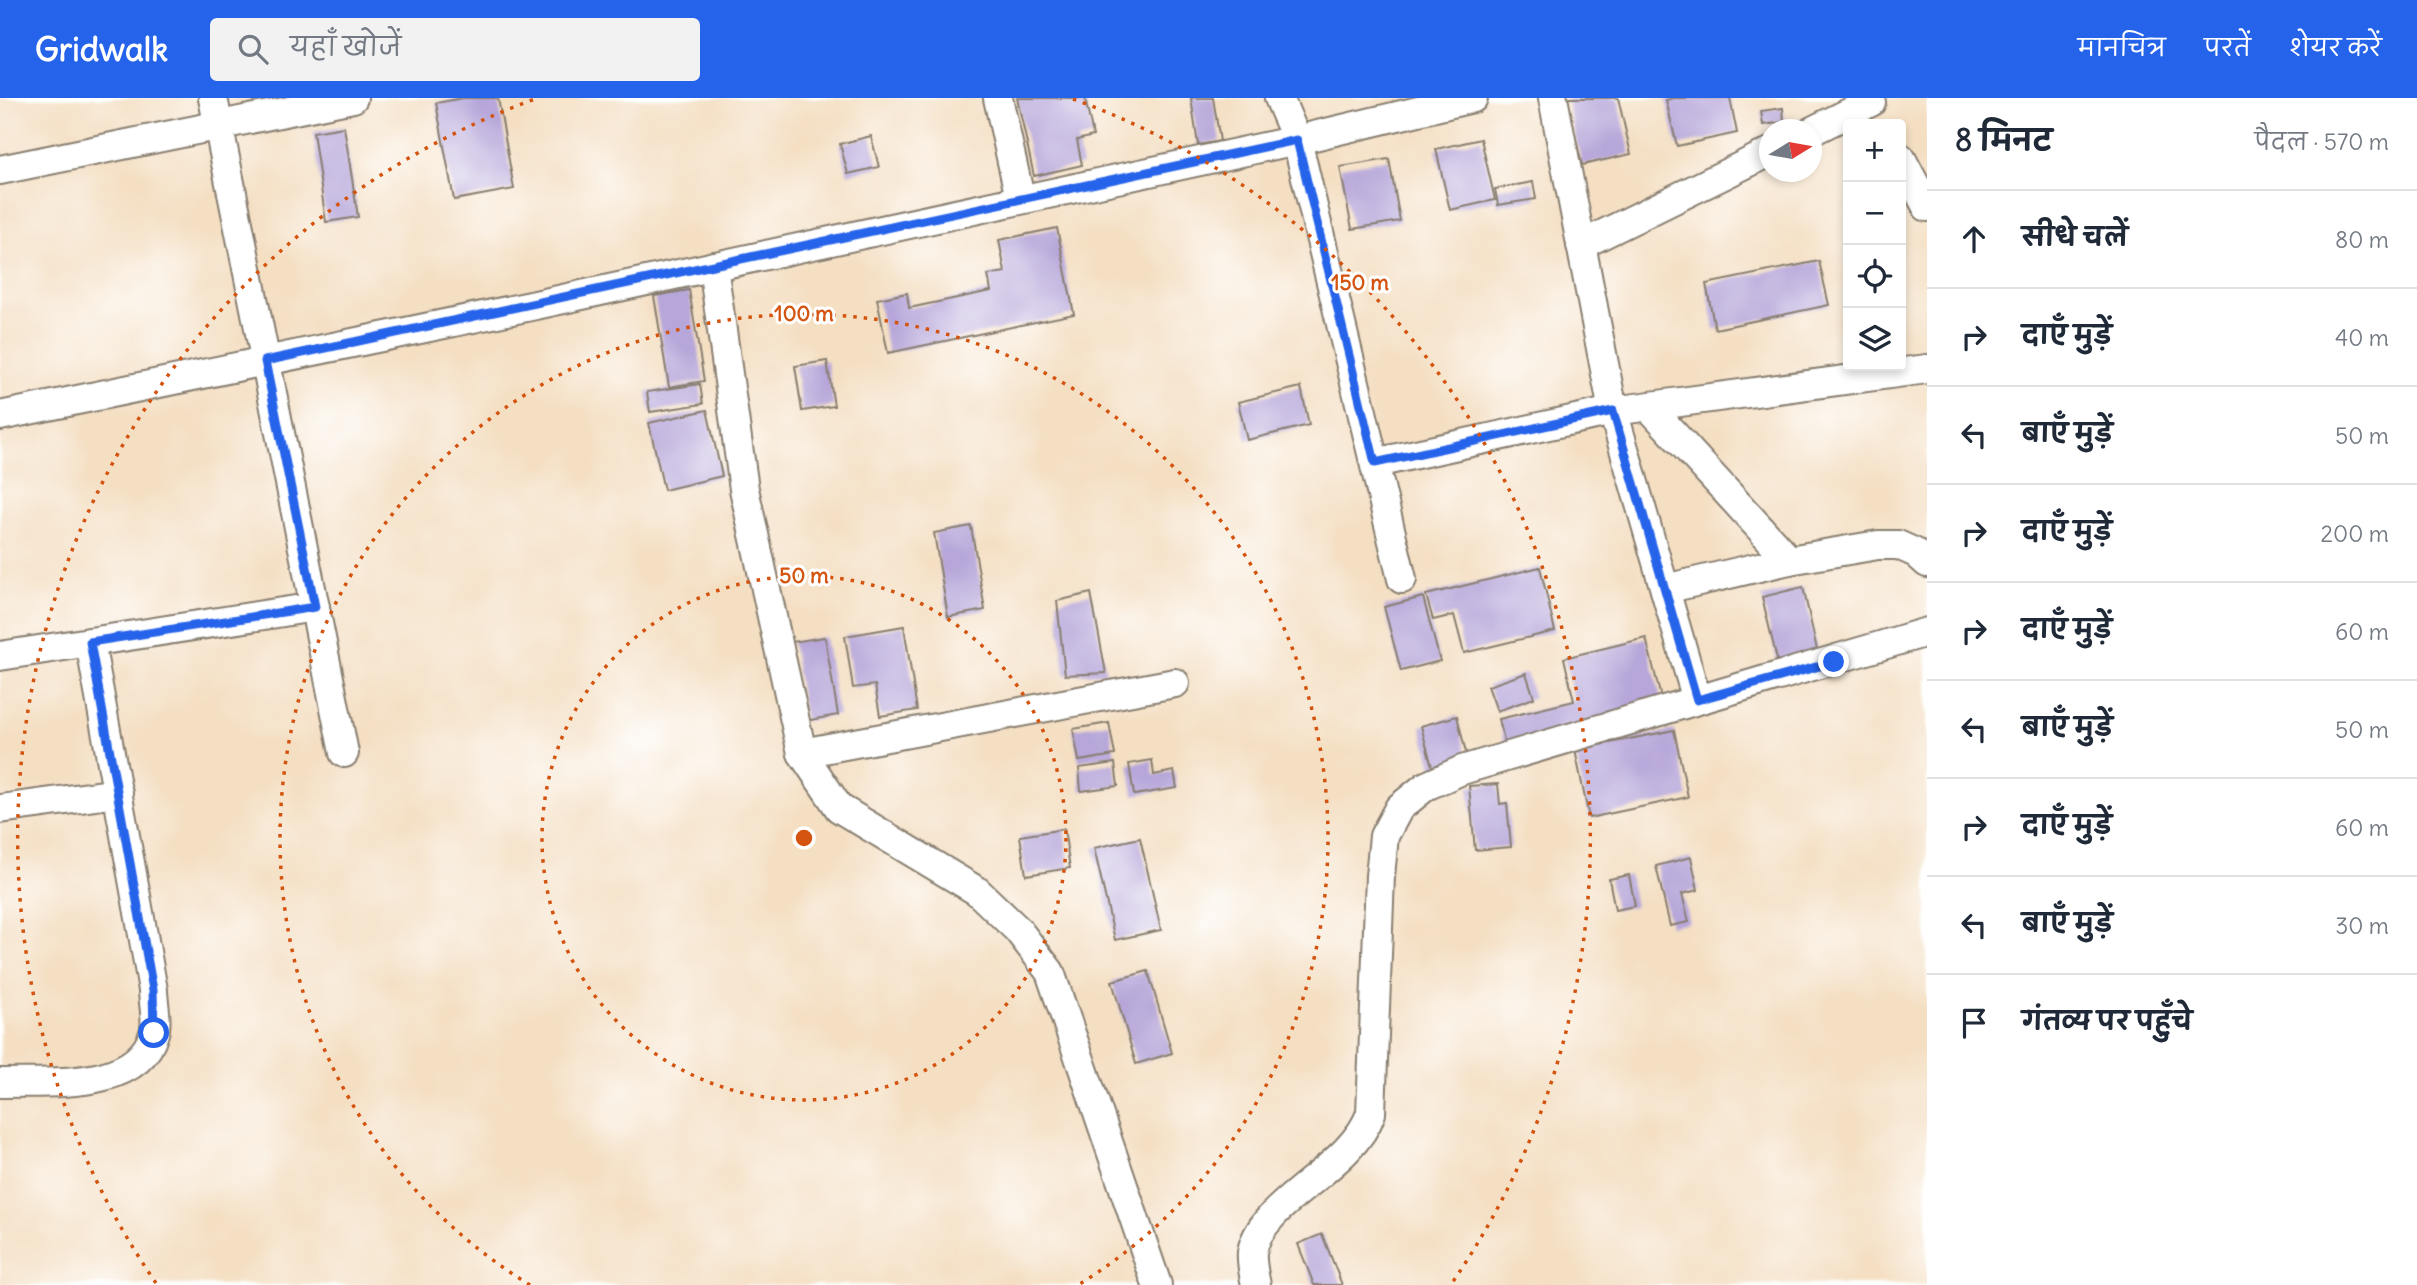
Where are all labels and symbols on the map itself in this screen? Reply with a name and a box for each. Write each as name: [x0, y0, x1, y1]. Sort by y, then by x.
north arrow: [1759, 119, 1822, 182]
text: 150 m: [1331, 269, 1389, 296]
text: 100 m: [774, 300, 834, 327]
text: 50 m: [779, 562, 829, 589]
route end: [1818, 646, 1849, 677]
centre of rings: [792, 826, 816, 850]
route start: [138, 1017, 169, 1048]

